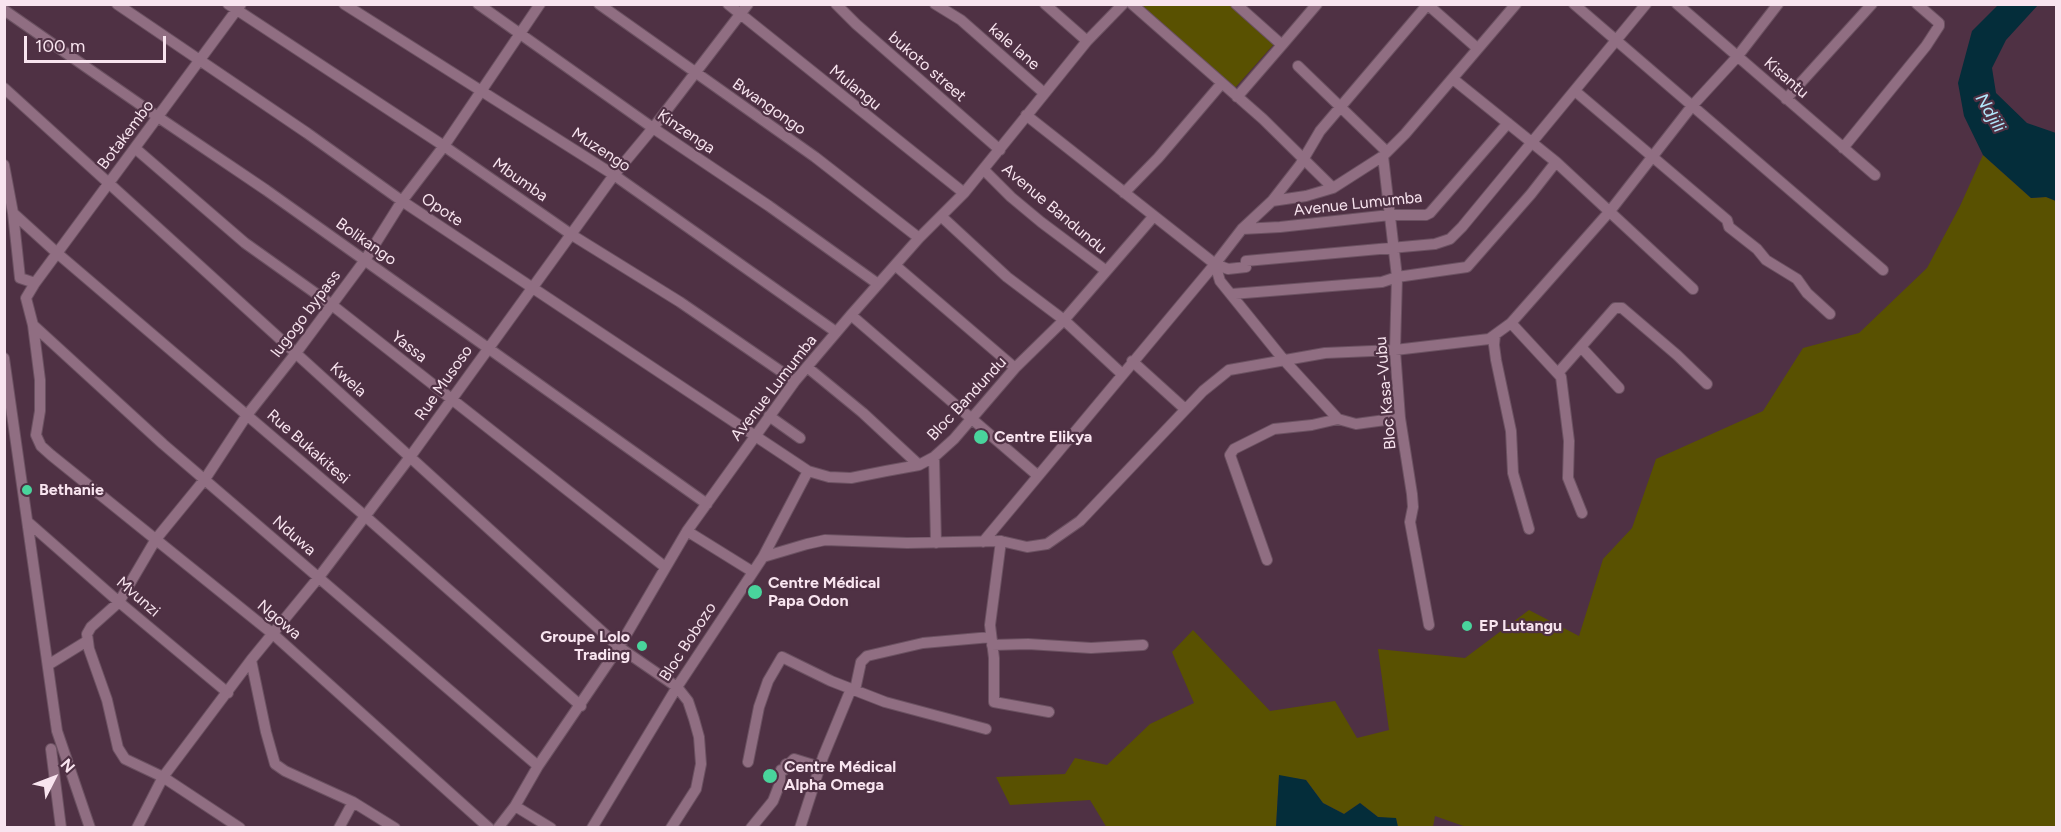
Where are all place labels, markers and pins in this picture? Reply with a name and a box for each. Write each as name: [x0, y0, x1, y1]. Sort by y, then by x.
place label: Centre Elikya: [994, 427, 1092, 447]
marker: Centre Elikya: [972, 428, 990, 446]
place label: Bethanie: [39, 480, 104, 500]
marker: Bethanie: [20, 483, 34, 497]
place label: Centre Médical Papa Odon: [768, 573, 880, 611]
marker: Centre Médical Papa Odon: [746, 583, 764, 601]
place label: EP Lutangu: [1479, 616, 1562, 636]
marker: EP Lutangu: [1460, 619, 1474, 633]
place label: Groupe Lolo Trading: [540, 627, 630, 665]
marker: Groupe Lolo Trading: [635, 639, 649, 653]
place label: Centre Médical Alpha Omega: [784, 757, 896, 795]
marker: Centre Médical Alpha Omega: [761, 767, 779, 785]

